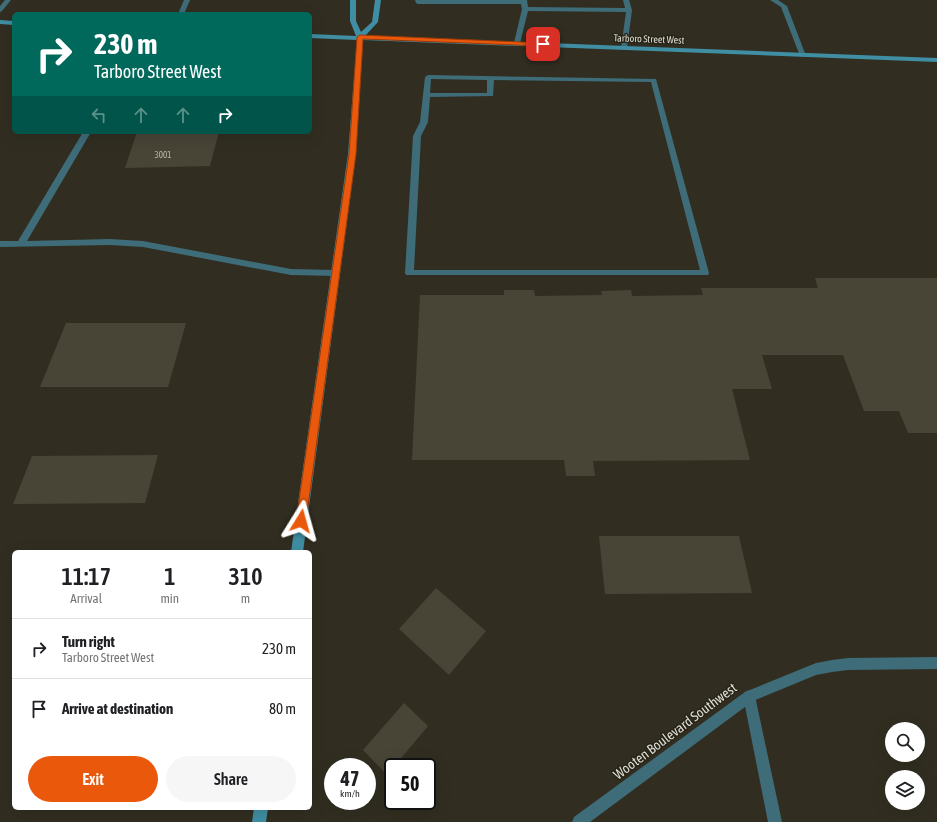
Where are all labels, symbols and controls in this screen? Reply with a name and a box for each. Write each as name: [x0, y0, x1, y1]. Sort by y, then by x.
pin: [526, 27, 560, 61]
icon: right: [28, 28, 80, 80]
text: 230 m: [94, 28, 157, 60]
street label: Tarboro Street West: [613, 32, 685, 46]
icon: arrive: [532, 33, 554, 55]
text: Tarboro Street West: [94, 61, 222, 82]
icon: left: [88, 104, 110, 126]
icon: ahead: [130, 104, 152, 126]
icon: ahead: [172, 104, 194, 126]
icon: right: [214, 104, 236, 126]
house number: 3001: [155, 150, 171, 160]
position arrow: [280, 500, 322, 542]
text: 11:17: [62, 563, 111, 590]
text: 1: [164, 563, 175, 590]
text: 310: [229, 563, 262, 590]
text: Arrival: [70, 591, 102, 606]
text: min: [160, 591, 179, 606]
text: m: [241, 591, 250, 606]
text: Turn right: [62, 633, 115, 650]
icon: right: [28, 638, 50, 660]
text: 230 m: [262, 640, 296, 657]
text: Tarboro Street West: [62, 650, 154, 665]
street label: Wooten Boulevard Southwest: [610, 679, 740, 783]
icon: arrive: [28, 698, 50, 720]
text: Arrive at destination: [62, 700, 173, 717]
text: 80 m: [269, 700, 296, 717]
map controls: [885, 722, 925, 810]
button: search: [885, 722, 925, 762]
button: Exit: [28, 756, 158, 802]
button: Share: [166, 756, 296, 802]
speed limit sign: 50: [384, 758, 436, 810]
text: 47: [341, 767, 359, 790]
button: layers: [885, 770, 925, 810]
text: km/h: [340, 788, 360, 799]

